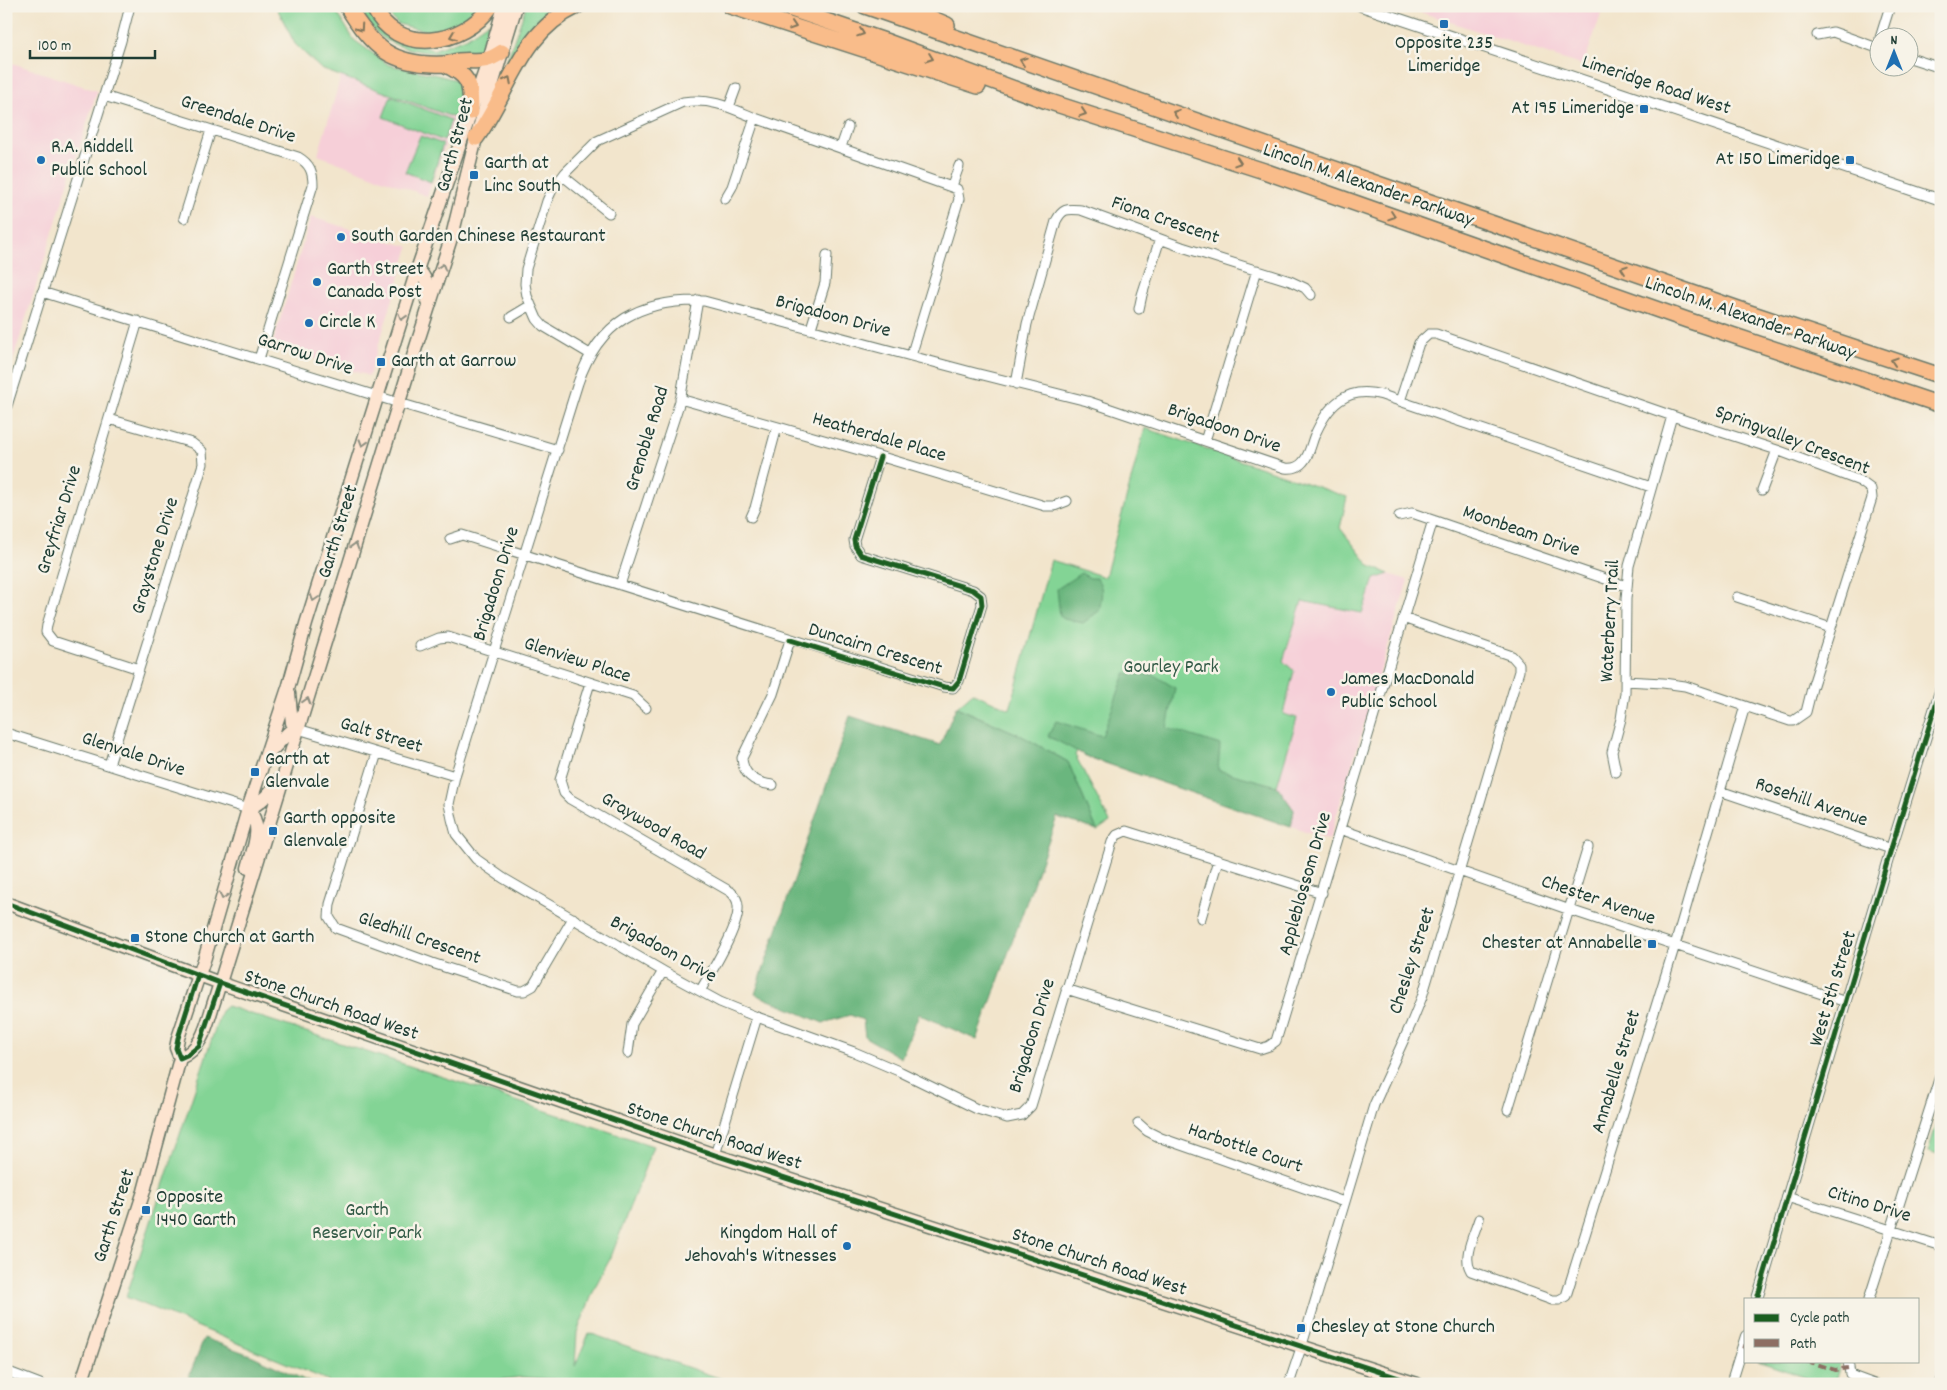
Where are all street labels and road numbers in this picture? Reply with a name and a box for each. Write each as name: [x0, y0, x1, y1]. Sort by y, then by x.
street label: Limeridge Road West: [1578, 49, 1734, 123]
street label: Greendale Drive: [177, 88, 299, 152]
street label: Garth Street: [430, 95, 482, 195]
street label: Lincoln M. Alexander Parkway: [1259, 137, 1478, 236]
street label: Fiona Crescent: [1107, 189, 1223, 253]
street label: Lincoln M. Alexander Parkway: [1641, 270, 1860, 369]
street label: Brigadoon Drive: [772, 288, 894, 346]
street label: Garrow Drive: [253, 326, 357, 384]
street label: Grenoble Road: [619, 383, 677, 495]
street label: Brigadoon Drive: [1164, 397, 1285, 462]
street label: Springvalley Crescent: [1711, 399, 1873, 483]
street label: Heatherdale Place: [809, 406, 949, 471]
street label: Greyfriar Drive: [30, 462, 90, 578]
street label: Garth Street: [311, 482, 367, 582]
street label: Graystone Drive: [125, 494, 187, 618]
street label: Moonbeam Drive: [1459, 499, 1584, 565]
street label: Brigadoon Drive: [466, 523, 528, 645]
street label: Waterberry Trail: [1594, 559, 1628, 683]
street label: Duncairn Crescent: [805, 616, 945, 684]
street label: Glenview Place: [520, 630, 634, 692]
street label: Galt Street: [336, 710, 426, 762]
street label: Glenvale Drive: [78, 725, 189, 785]
street label: Rosehill Avenue: [1751, 771, 1871, 835]
street label: Graywood Road: [595, 786, 711, 868]
street label: Appleblossom Drive: [1272, 809, 1340, 959]
street label: Chester Avenue: [1537, 868, 1659, 934]
street label: Chesley Street: [1383, 904, 1443, 1018]
street label: Gledhill Crescent: [354, 905, 484, 973]
street label: Brigadoon Drive: [605, 909, 722, 991]
street label: West 5th Street: [1803, 928, 1865, 1050]
street label: Stone Church Road West: [240, 963, 422, 1049]
street label: Brigadoon Drive: [1002, 975, 1064, 1097]
street label: Annabelle Street: [1585, 1007, 1649, 1137]
street label: Stone Church Road West: [623, 1095, 805, 1179]
street label: Harbottle Court: [1184, 1116, 1306, 1182]
street label: Garth Street: [87, 1166, 143, 1266]
street label: Citino Drive: [1824, 1179, 1914, 1231]
street label: Stone Church Road West: [1008, 1221, 1190, 1305]

